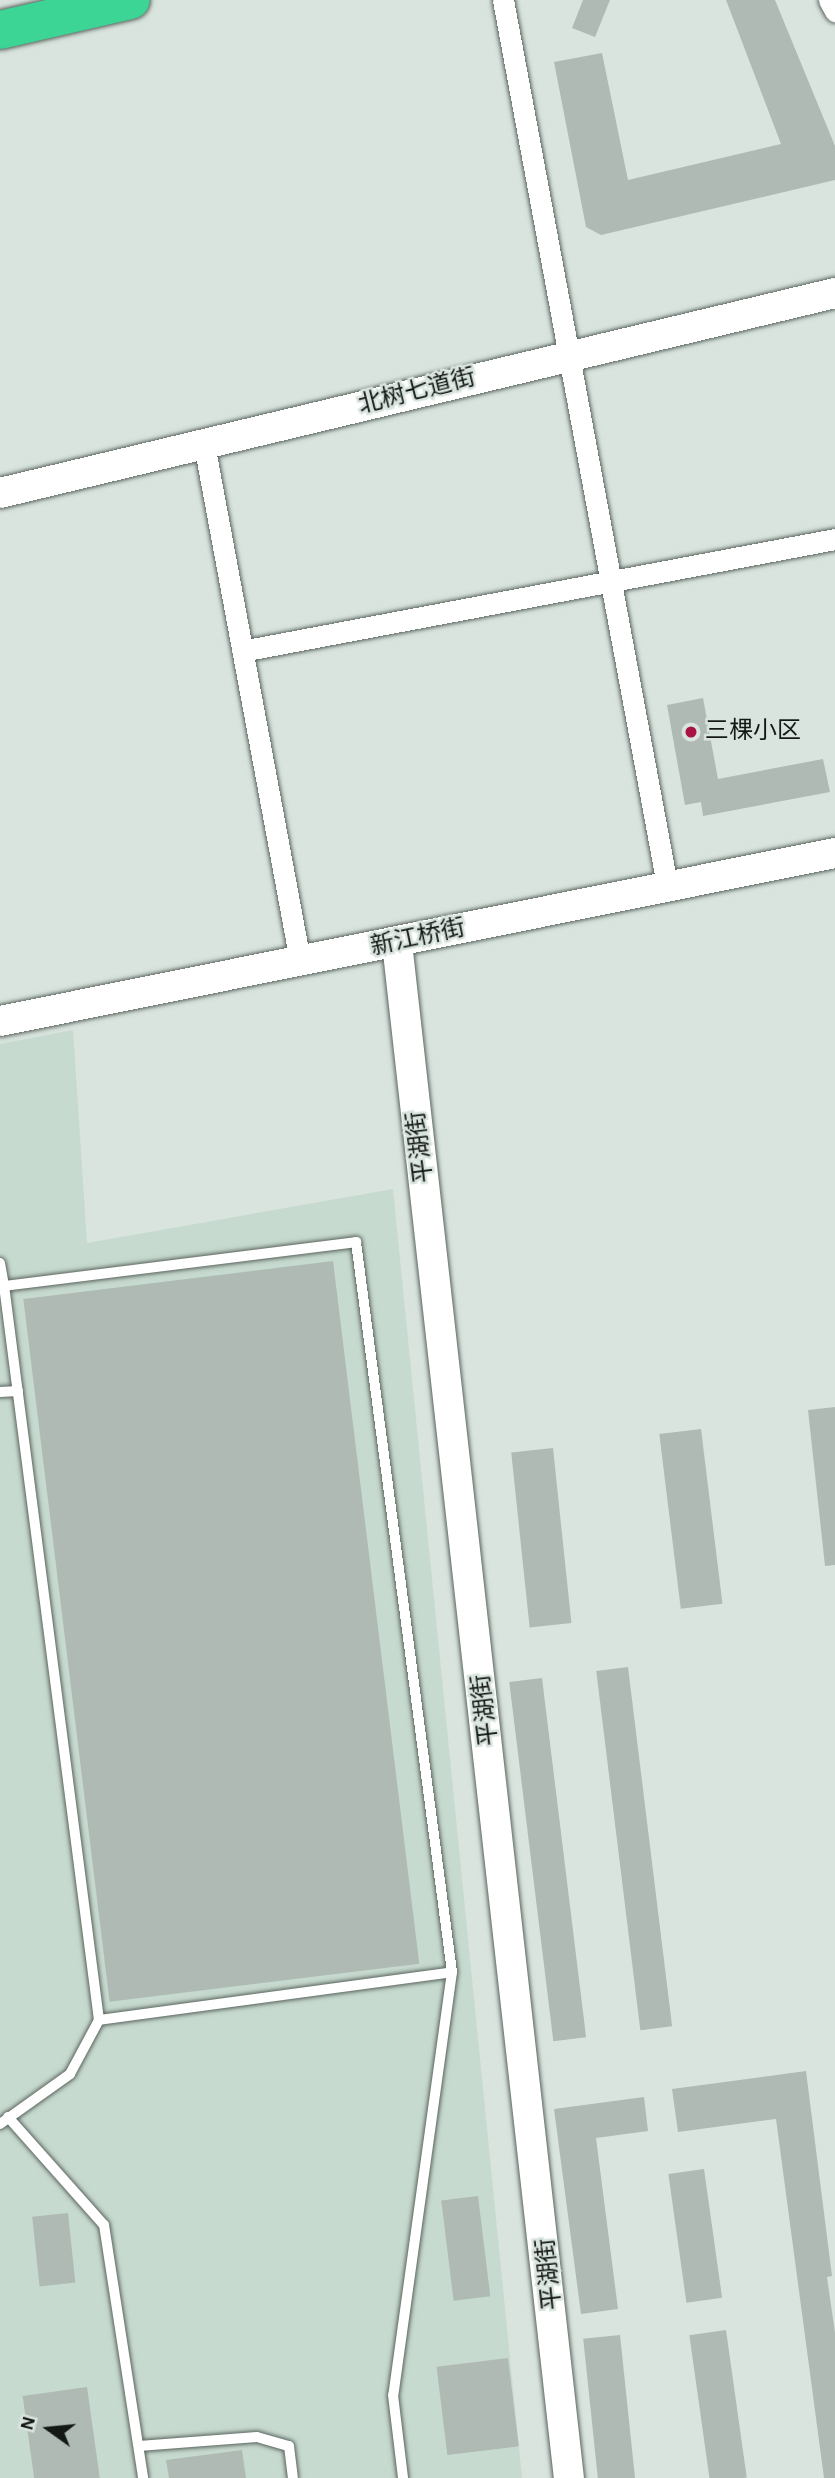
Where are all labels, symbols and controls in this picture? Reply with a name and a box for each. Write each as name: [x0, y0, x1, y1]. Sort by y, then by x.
street label: 北树七道街: [355, 364, 479, 420]
place label: 三棵小区: [705, 718, 801, 746]
marker: 三棵小区: [683, 724, 699, 740]
street label: 新江桥街: [368, 914, 468, 962]
street label: 平湖街: [402, 1110, 440, 1184]
street label: 平湖街: [467, 1673, 505, 1747]
street label: 平湖街: [532, 2237, 568, 2311]
north arrow: [14, 2394, 84, 2464]
text: N: [17, 2415, 39, 2432]

